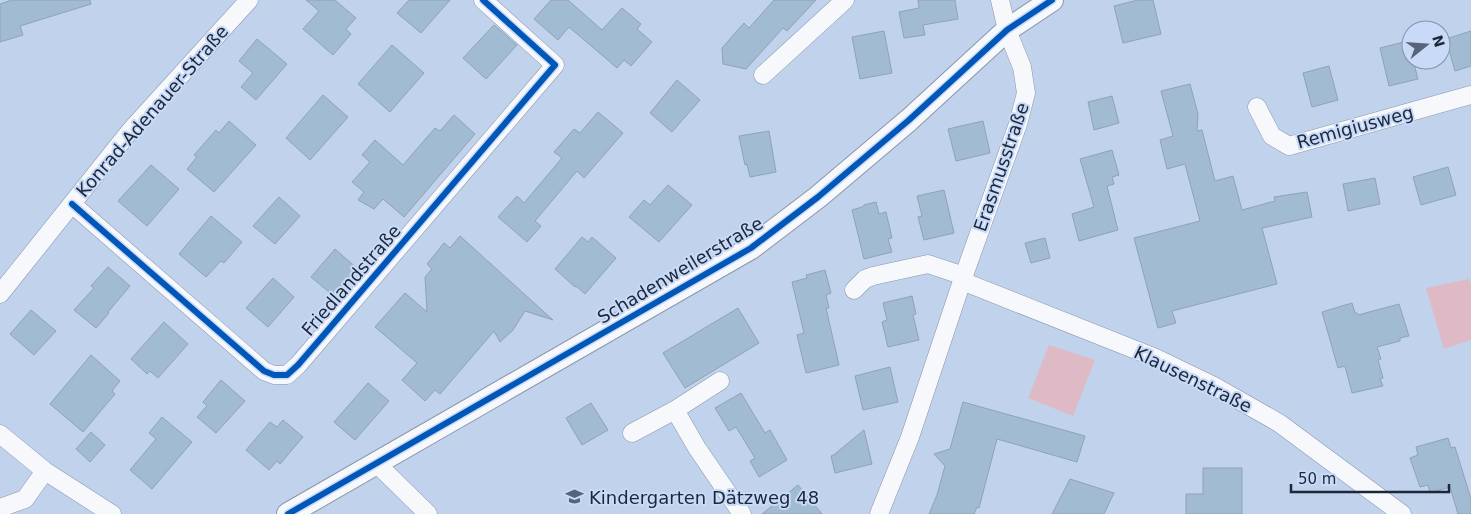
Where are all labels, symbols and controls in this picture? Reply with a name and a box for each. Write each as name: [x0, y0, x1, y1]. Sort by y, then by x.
north arrow: [1401, 20, 1451, 70]
street label: Konrad-Adenauer-Straße: [72, 21, 232, 201]
text: N: [1429, 33, 1448, 49]
street label: Erasmusstraße: [969, 100, 1033, 234]
street label: Remigiusweg: [1294, 101, 1416, 153]
street label: Schadenweilerstraße: [593, 212, 767, 328]
street label: Friedlandstraße: [297, 220, 405, 340]
street label: Klausenstraße: [1131, 341, 1255, 417]
scale bar: [1291, 462, 1448, 494]
text: 50 m: [1298, 470, 1336, 488]
school or university icon: Kindergarten Dätzweg 48: [565, 487, 585, 507]
place label: Kindergarten Dätzweg 48: [589, 487, 819, 508]

